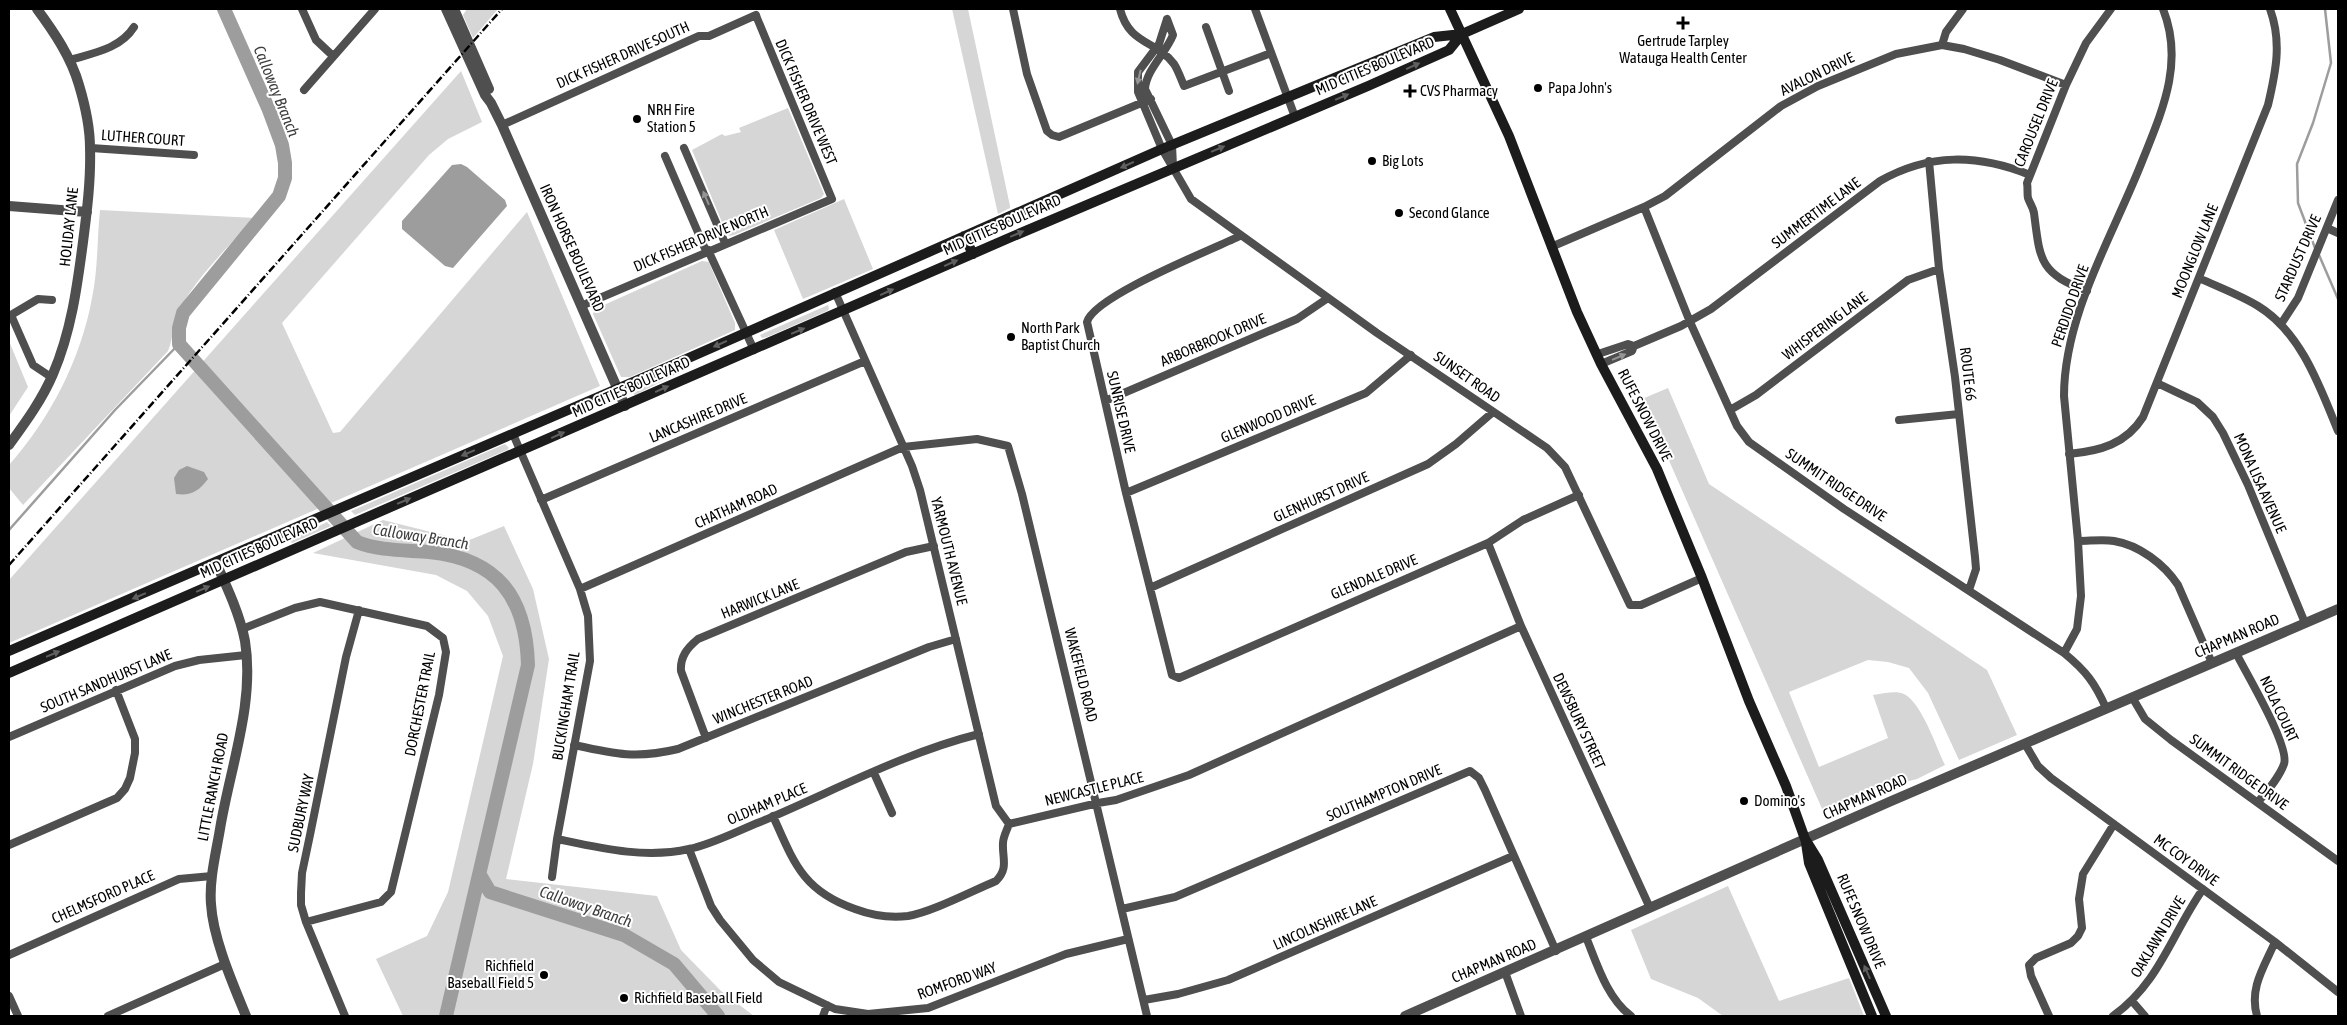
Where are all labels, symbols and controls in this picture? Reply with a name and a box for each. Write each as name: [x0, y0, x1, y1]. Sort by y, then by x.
marker: Gertrude Tarpley Watauga Health Center: [1676, 16, 1690, 30]
street label: DICK FISHER DRIVE SOUTH: [554, 18, 692, 92]
place label: Gertrude Tarpley Watauga Health Center: [1619, 32, 1747, 66]
street label: MID CITIES BOULEVARD: [1313, 33, 1437, 98]
street label: DICK FISHER DRIVE WEST: [772, 36, 841, 168]
water label: Calloway Branch: [250, 43, 304, 140]
street label: AVALON DRIVE: [1777, 48, 1857, 99]
one-way arrow: [1406, 62, 1420, 70]
one-way arrow: [1135, 69, 1143, 85]
street label: CAROUSEL DRIVE: [2010, 76, 2061, 169]
place label: Papa John's: [1548, 79, 1612, 96]
place label: CVS Pharmacy: [1420, 82, 1498, 99]
marker: Papa John's: [1532, 82, 1544, 94]
marker: CVS Pharmacy: [1404, 85, 1416, 97]
one-way arrow: [1335, 93, 1350, 101]
place label: NRH Fire Station 5: [647, 101, 696, 135]
marker: NRH Fire Station 5: [631, 113, 643, 125]
street label: LUTHER COURT: [101, 126, 186, 149]
one-way arrow: [1211, 145, 1226, 153]
place label: Big Lots: [1382, 152, 1424, 169]
marker: Big Lots: [1366, 155, 1378, 167]
one-way arrow: [1120, 161, 1134, 169]
street label: SUMMERTIME LANE: [1768, 173, 1864, 251]
street label: IRON HORSE BOULEVARD: [537, 181, 608, 314]
street label: HOLIDAY LANE: [56, 186, 81, 267]
one-way arrow: [701, 191, 709, 205]
street label: MID CITIES BOULEVARD: [940, 191, 1063, 258]
street label: MOONGLOW LANE: [2168, 201, 2221, 300]
street label: DICK FISHER DRIVE NORTH: [631, 202, 771, 275]
place label: Second Glance: [1409, 204, 1490, 221]
marker: Second Glance: [1393, 207, 1405, 219]
street label: STARDUST DRIVE: [2271, 211, 2324, 304]
one-way arrow: [1010, 230, 1024, 238]
one-way arrow: [944, 259, 958, 267]
street label: PERDIDO DRIVE: [2047, 262, 2092, 349]
one-way arrow: [880, 288, 894, 296]
street label: WHISPERING LANE: [1779, 288, 1871, 363]
street label: ARBORBROOK DRIVE: [1157, 309, 1269, 369]
place label: North Park Baptist Church: [1021, 319, 1100, 353]
one-way arrow: [791, 326, 805, 334]
marker: North Park Baptist Church: [1005, 331, 1017, 343]
one-way arrow: [713, 340, 727, 348]
street label: ROUTE 66: [1957, 346, 1980, 402]
street label: SUNSET ROAD: [1431, 347, 1504, 406]
one-way arrow: [1612, 352, 1626, 360]
street label: MID CITIES BOULEVARD: [569, 353, 692, 420]
street label: RUFE SNOW DRIVE: [1615, 366, 1676, 464]
street label: SUNRISE DRIVE: [1104, 369, 1139, 455]
one-way arrow: [655, 385, 669, 393]
street label: LANCASHIRE DRIVE: [646, 389, 750, 446]
street label: GLENWOOD DRIVE: [1218, 391, 1318, 446]
one-way arrow: [551, 430, 565, 438]
street label: MONA LISA AVENUE: [2231, 430, 2290, 536]
street label: SUMMIT RIDGE DRIVE: [1783, 445, 1890, 525]
one-way arrow: [461, 450, 475, 458]
street label: GLENHURST DRIVE: [1271, 468, 1372, 525]
street label: CHATHAM ROAD: [692, 480, 780, 531]
street label: YARMOUTH AVENUE: [928, 495, 971, 607]
one-way arrow: [397, 497, 411, 505]
street label: MID CITIES BOULEVARD: [197, 514, 320, 581]
water label: Calloway Branch: [372, 520, 470, 553]
street label: GLENDALE DRIVE: [1328, 550, 1420, 602]
street label: HARWICK LANE: [718, 575, 802, 622]
one-way arrow: [195, 585, 210, 593]
one-way arrow: [132, 592, 146, 600]
street label: CHAPMAN ROAD: [2192, 610, 2282, 661]
street label: WAKEFIELD ROAD: [1062, 626, 1101, 724]
street label: SOUTH SANDHURST LANE: [38, 645, 174, 716]
one-way arrow: [46, 650, 60, 658]
street label: DORCHESTER TRAIL: [401, 650, 438, 758]
street label: BUCKINGHAM TRAIL: [549, 650, 583, 762]
street label: DEWSBURY STREET: [1550, 670, 1609, 772]
street label: WINCHESTER ROAD: [710, 672, 815, 727]
street label: NOLA COURT: [2257, 673, 2302, 745]
street label: SUMMIT RIDGE DRIVE: [2187, 730, 2292, 813]
street label: LITTLE RANCH ROAD: [194, 731, 231, 843]
street label: SOUTHAMPTON DRIVE: [1324, 760, 1444, 824]
street label: NEWCASTLE PLACE: [1043, 768, 1145, 809]
street label: CHAPMAN ROAD: [1820, 770, 1910, 823]
street label: SUDBURY WAY: [284, 772, 317, 854]
street label: OLDHAM PLACE: [724, 779, 810, 828]
place label: Domino's: [1754, 792, 1805, 809]
marker: Domino's: [1738, 795, 1750, 807]
street label: MC COY DRIVE: [2151, 830, 2222, 889]
street label: CHELMSFORD PLACE: [49, 866, 157, 927]
street label: RUFE SNOW DRIVE: [1834, 871, 1889, 971]
water label: Calloway Branch: [537, 882, 635, 931]
street label: LINCOLNSHIRE LANE: [1270, 892, 1380, 953]
street label: OAKLAWN DRIVE: [2127, 893, 2189, 980]
street label: CHAPMAN ROAD: [1449, 935, 1539, 986]
place label: Richfield Baseball Field 5: [447, 957, 534, 991]
street label: ROMFORD WAY: [915, 958, 999, 1003]
one-way arrow: [1863, 965, 1871, 979]
marker: Richfield Baseball Field 5: [538, 969, 550, 981]
place label: Richfield Baseball Field: [634, 989, 763, 1006]
marker: Richfield Baseball Field: [618, 992, 630, 1004]

